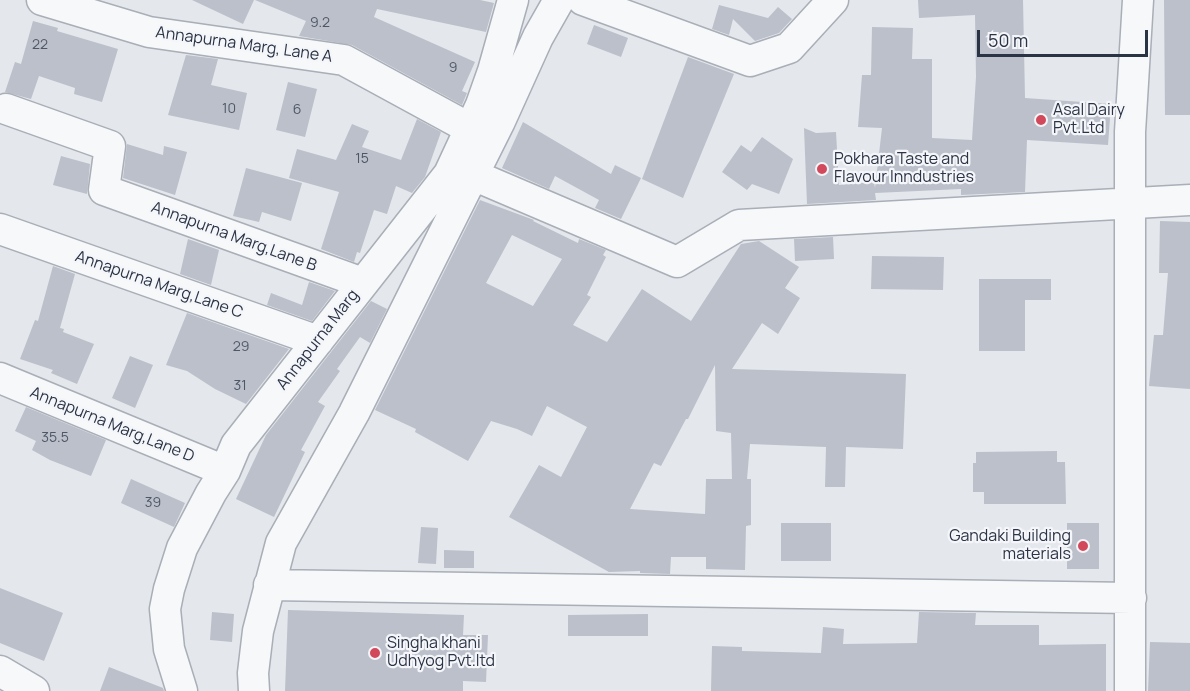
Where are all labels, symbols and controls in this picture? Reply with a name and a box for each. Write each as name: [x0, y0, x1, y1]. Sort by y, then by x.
house number: 9.2: [310, 15, 330, 31]
scale bar: [980, 18, 1151, 56]
street label: Annapurna Marg, Lane A: [154, 23, 334, 67]
text: 50 m: [988, 28, 1028, 52]
house number: 22: [32, 37, 48, 53]
house number: 9: [449, 60, 457, 76]
house number: 10: [222, 101, 236, 117]
place label: Asal Dairy Pvt.Ltd: [1053, 101, 1125, 139]
house number: 6: [293, 102, 301, 118]
marker: Asal Dairy Pvt.Ltd: [1034, 113, 1048, 127]
place label: Pokhara Taste and Flavour Inndustries: [834, 150, 974, 188]
house number: 15: [355, 151, 369, 167]
marker: Pokhara Taste and Flavour Inndustries: [815, 162, 829, 176]
street label: Annapurna Marg,Lane B: [149, 198, 319, 276]
street label: Annapurna Marg,Lane C: [72, 247, 246, 323]
street label: Annapurna Marg: [273, 286, 363, 394]
house number: 29: [233, 339, 249, 355]
house number: 31: [233, 378, 247, 394]
street label: Annapurna Marg,Lane D: [27, 383, 197, 467]
house number: 35.5: [41, 430, 69, 446]
house number: 39: [145, 495, 161, 511]
place label: Gandaki Building materials: [949, 527, 1071, 565]
marker: Gandaki Building materials: [1076, 539, 1090, 553]
place label: Singha khani Udhyog Pvt.ltd: [387, 634, 495, 672]
marker: Singha khani Udhyog Pvt.ltd: [368, 646, 382, 660]

